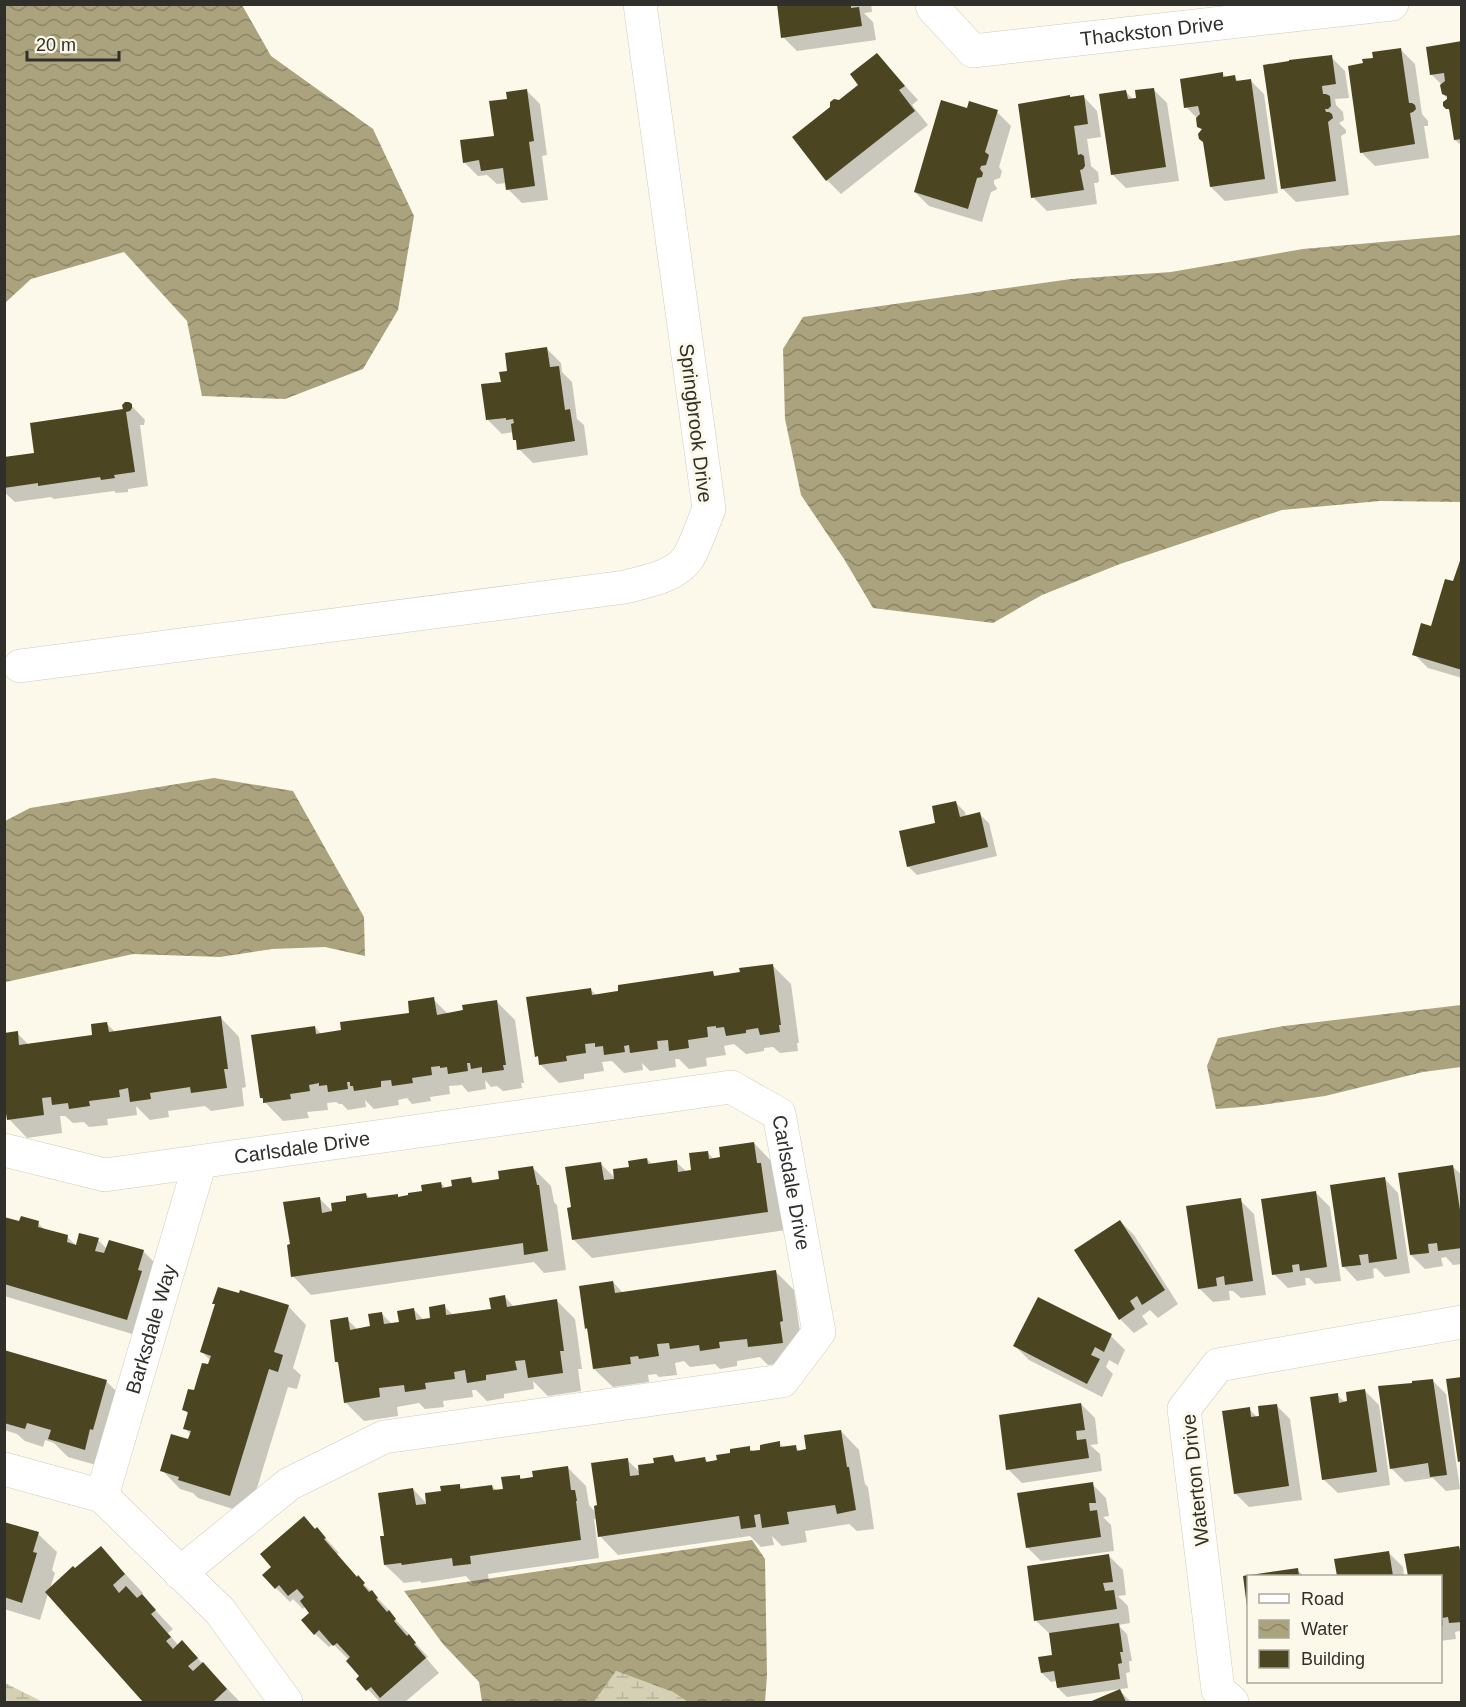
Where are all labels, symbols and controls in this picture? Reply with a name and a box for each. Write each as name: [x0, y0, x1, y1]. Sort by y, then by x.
street label: Thackston Drive: [1079, 12, 1225, 50]
scale bar: [27, 24, 118, 62]
text: 20 m: [36, 35, 76, 55]
street label: Springbrook Drive: [675, 342, 717, 504]
street label: Carlsdale Drive: [768, 1113, 815, 1252]
street label: Carlsdale Drive: [233, 1127, 371, 1168]
street label: Barksdale Way: [122, 1262, 180, 1396]
street label: Waterton Drive: [1177, 1413, 1213, 1547]
legend: [1247, 1575, 1442, 1683]
text: Road: [1301, 1589, 1344, 1609]
text: Water: [1301, 1619, 1348, 1639]
text: Building: [1301, 1649, 1365, 1669]

